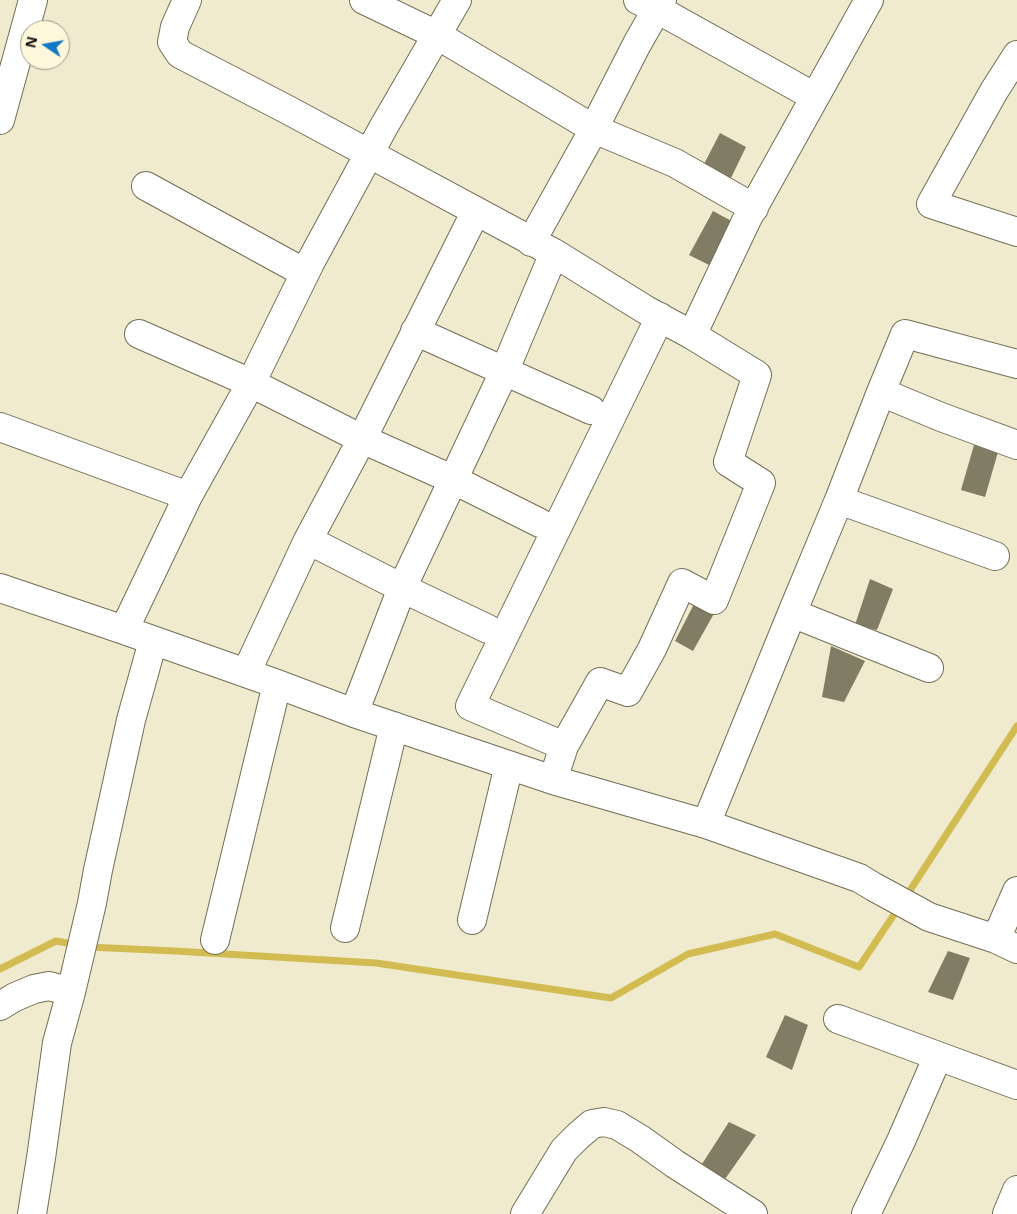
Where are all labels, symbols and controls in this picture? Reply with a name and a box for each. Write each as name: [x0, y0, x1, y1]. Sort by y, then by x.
north arrow: [20, 20, 70, 70]
text: N: [20, 34, 41, 50]

